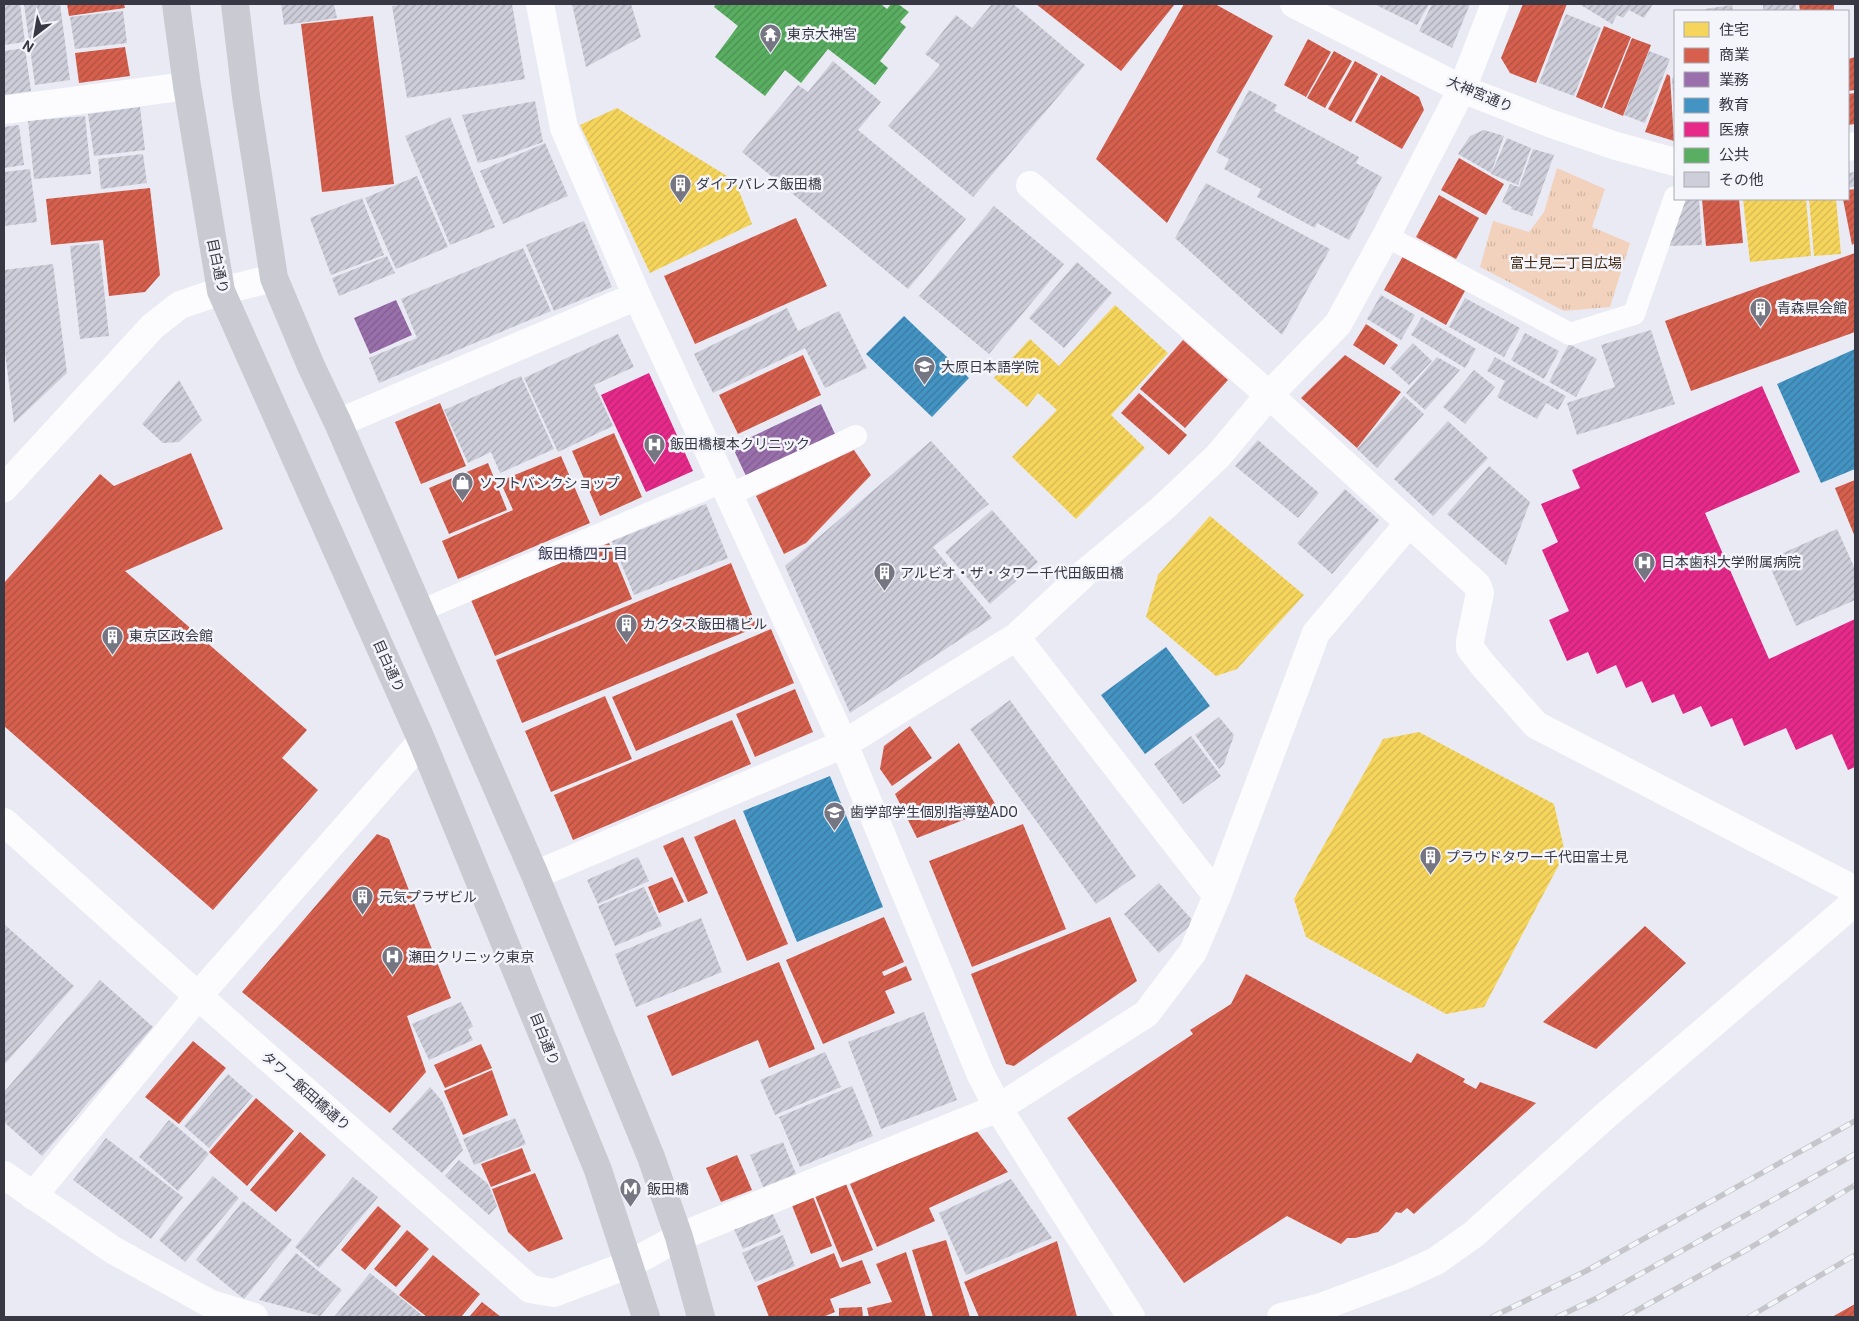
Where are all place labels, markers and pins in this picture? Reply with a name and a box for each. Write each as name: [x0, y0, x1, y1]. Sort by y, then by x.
temple icon: 東京大神宮: [759, 22, 783, 53]
place label: 東京大神宮: [787, 26, 857, 42]
building icon: ダイアパレス飯田橋: [668, 172, 692, 203]
place label: ダイアパレス飯田橋: [696, 176, 822, 192]
building icon: 青森県会館: [1749, 296, 1773, 327]
place label: 青森県会館: [1777, 300, 1847, 316]
school or university icon: 大原日本語学院: [913, 355, 937, 386]
place label: 大原日本語学院: [941, 359, 1039, 375]
hospital icon: 飯田橋榎本クリニック: [642, 432, 666, 463]
place label: 飯田橋榎本クリニック: [670, 436, 810, 452]
shop icon: ソフトバンクショップ: [451, 471, 475, 502]
place label: ソフトバンクショップ: [479, 475, 620, 491]
hospital icon: 日本歯科大学附属病院: [1633, 550, 1657, 581]
place label: 日本歯科大学附属病院: [1661, 554, 1801, 570]
building icon: アルビオ・ザ・タワー千代田飯田橋: [872, 561, 896, 592]
place label: アルビオ・ザ・タワー千代田飯田橋: [900, 565, 1124, 581]
building icon: カクタス飯田橋ビル: [614, 612, 638, 643]
place label: カクタス飯田橋ビル: [642, 616, 767, 632]
building icon: 東京区政会館: [101, 624, 125, 655]
place label: 東京区政会館: [129, 628, 213, 644]
school or university icon: 歯学部学生個別指導塾ADO: [822, 800, 846, 831]
place label: 歯学部学生個別指導塾ADO: [850, 804, 1018, 820]
building icon: プラウドタワー千代田富士見: [1418, 845, 1442, 876]
place label: プラウドタワー千代田富士見: [1446, 849, 1628, 865]
building icon: 元気プラザビル: [351, 885, 375, 916]
place label: 元気プラザビル: [379, 889, 477, 905]
hospital icon: 瀬田クリニック東京: [380, 945, 404, 976]
place label: 瀬田クリニック東京: [408, 949, 534, 965]
metro station icon: 飯田橋: [619, 1177, 643, 1208]
place label: 飯田橋: [647, 1181, 689, 1197]

